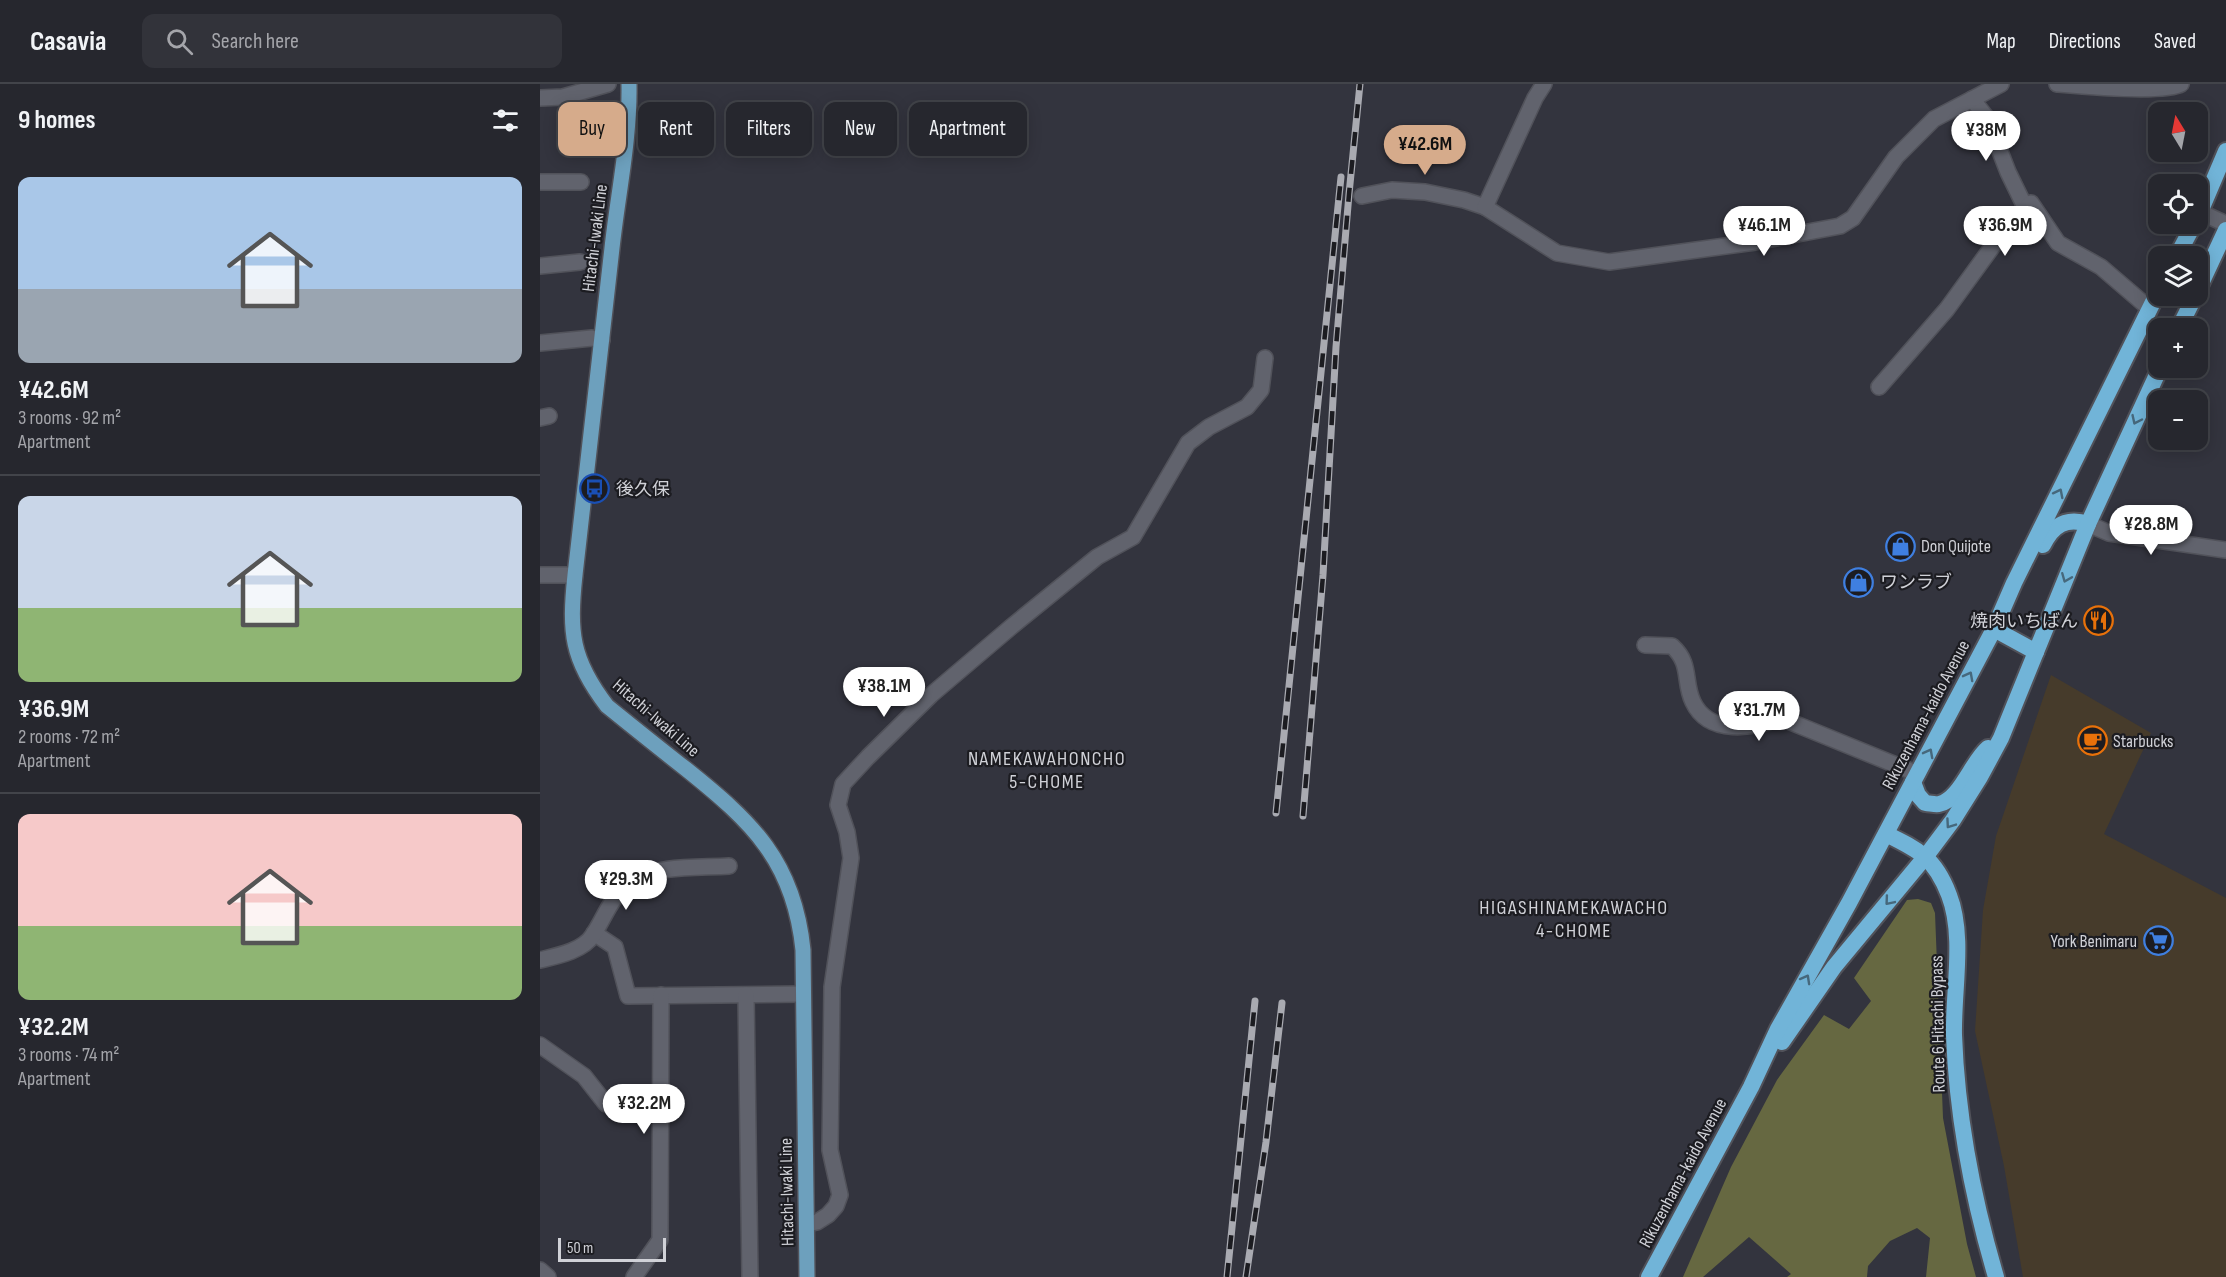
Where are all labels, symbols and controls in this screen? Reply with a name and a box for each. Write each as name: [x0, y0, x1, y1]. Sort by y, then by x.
search box: [142, 14, 562, 68]
text: Casavia: [30, 25, 106, 58]
icon: search: [163, 25, 196, 58]
text: Search here: [211, 28, 299, 55]
text: Map: [1986, 29, 2016, 54]
text: Directions: [2049, 29, 2121, 54]
text: Saved: [2154, 29, 2196, 54]
chip: Buy: [558, 102, 626, 156]
chip: Rent: [638, 102, 714, 156]
chip: Filters: [726, 102, 812, 156]
chip: New: [824, 102, 897, 156]
chip: Apartment: [909, 102, 1027, 156]
north arrow: [2148, 102, 2208, 162]
map controls: [2148, 102, 2208, 450]
icon: filters: [489, 104, 522, 137]
text: 9 homes: [18, 105, 96, 136]
pin: ¥38M: [1950, 111, 2022, 162]
text: ¥38M: [1965, 118, 2007, 142]
pin: ¥42.6M: [1376, 125, 1474, 176]
text: ¥42.6M: [1398, 132, 1452, 156]
button: locate: [2148, 174, 2208, 234]
street label: Hitachi-Iwaki Line: [578, 183, 612, 293]
pin: ¥46.1M: [1715, 206, 1813, 257]
pin: ¥36.9M: [1956, 206, 2054, 257]
text: ¥46.1M: [1737, 213, 1791, 237]
text: ¥36.9M: [1978, 213, 2032, 237]
icon: home: [216, 216, 324, 324]
button: layers: [2148, 246, 2208, 306]
button: +: [2148, 318, 2208, 378]
text: ¥42.6M: [18, 375, 89, 406]
button: −: [2148, 390, 2208, 450]
text: 3 rooms · 92 m²: [18, 406, 121, 430]
one-way arrow: [2131, 414, 2143, 425]
text: Apartment: [18, 430, 91, 454]
bus stop icon: 後久保: [579, 473, 611, 505]
place label: 後久保: [616, 479, 670, 500]
one-way arrow: [2052, 488, 2064, 499]
pin: ¥28.8M: [2102, 505, 2200, 556]
text: ¥28.8M: [2124, 512, 2179, 536]
shop icon: Don Quijote: [1884, 530, 1916, 562]
icon: home: [216, 535, 324, 643]
place label: Don Quijote: [1921, 536, 1991, 557]
shop icon: ワンラブ: [1843, 566, 1875, 598]
place label: ワンラブ: [1880, 572, 1952, 593]
one-way arrow: [2061, 572, 2073, 583]
restaurant icon: 焼肉いちばん: [2083, 605, 2115, 637]
place label: 焼肉いちばん: [1970, 611, 2078, 632]
street label: Rikuzenhama-kaido Avenue: [1878, 637, 1974, 793]
pin: ¥38.1M: [835, 667, 933, 718]
one-way arrow: [1962, 672, 1973, 682]
text: ¥38.1M: [857, 674, 911, 698]
street label: Hitachi-Iwaki Line: [608, 675, 704, 761]
pin: ¥31.7M: [1710, 691, 1808, 742]
text: ¥36.9M: [18, 694, 89, 725]
text: ¥31.7M: [1733, 698, 1785, 722]
text: 2 rooms · 72 m²: [18, 725, 120, 749]
cafe icon: Starbucks: [2076, 725, 2108, 757]
place label: Starbucks: [2113, 731, 2173, 752]
district label: NAMEKAWAHONCHO 5-CHOME: [968, 747, 1126, 794]
one-way arrow: [1922, 748, 1933, 759]
text: Apartment: [18, 749, 91, 773]
one-way arrow: [1946, 818, 1957, 829]
icon: home: [216, 853, 324, 961]
pin: ¥29.3M: [577, 860, 675, 911]
text: ¥29.3M: [599, 867, 653, 891]
one-way arrow: [1885, 894, 1896, 905]
district label: HIGASHINAMEKAWACHO 4-CHOME: [1479, 896, 1669, 943]
supermarket icon: York Benimaru: [2142, 925, 2174, 957]
place label: York Benimaru: [2051, 931, 2137, 952]
street label: Route 6 Hitachi Bypass: [1926, 955, 1950, 1093]
one-way arrow: [1799, 975, 1810, 985]
text: ¥32.2M: [18, 1012, 89, 1043]
text: 3 rooms · 74 m²: [18, 1043, 120, 1067]
text: Apartment: [18, 1067, 91, 1091]
pin: ¥32.2M: [595, 1084, 693, 1135]
text: ¥32.2M: [617, 1091, 671, 1115]
street label: Rikuzenhama-kaido Avenue: [1635, 1095, 1731, 1251]
street label: Hitachi-Iwaki Line: [776, 1138, 798, 1246]
scale bar: [558, 1235, 666, 1262]
text: 50 m: [567, 1239, 593, 1258]

